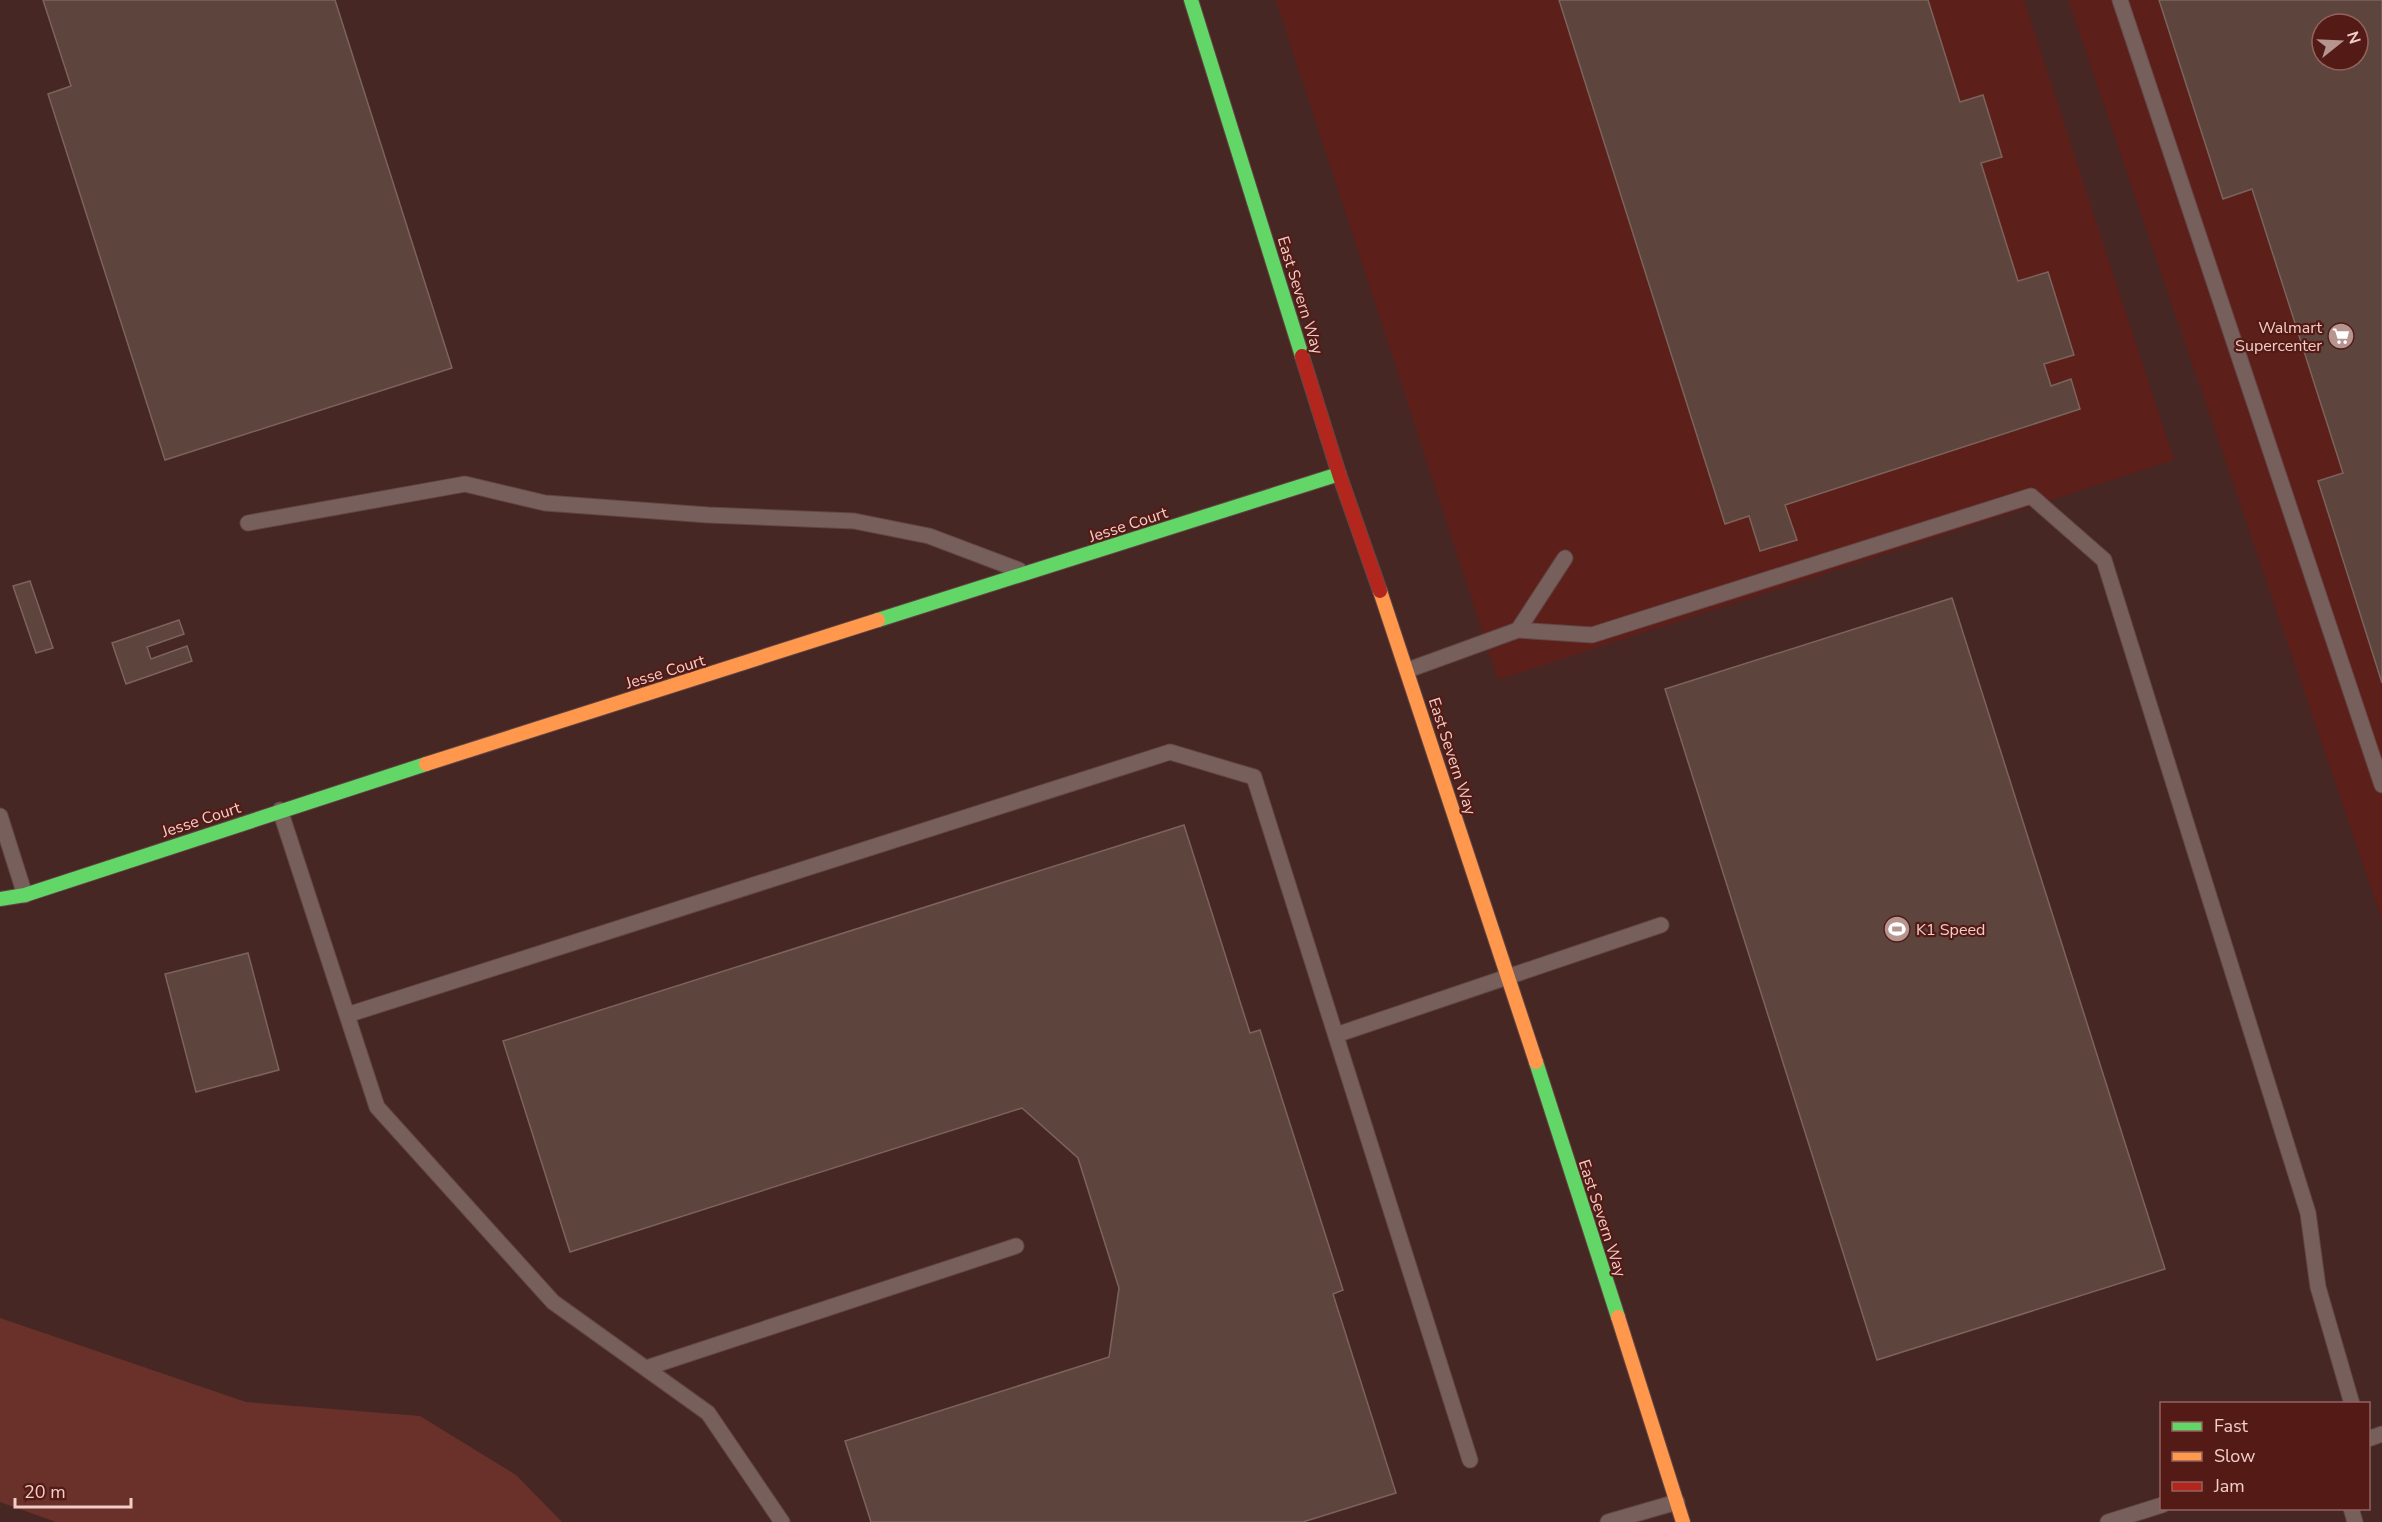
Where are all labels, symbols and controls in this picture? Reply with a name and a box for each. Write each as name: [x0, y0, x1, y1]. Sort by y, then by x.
north arrow: [2310, 12, 2370, 72]
text: N: [2341, 29, 2366, 47]
street label: East Severn Way: [1272, 234, 1329, 358]
place label: Walmart Supercenter: [2235, 317, 2322, 357]
supermarket icon: Walmart Supercenter: [2326, 321, 2356, 351]
street label: Jesse Court: [1085, 502, 1171, 548]
street label: Jesse Court: [622, 649, 708, 695]
street label: East Severn Way: [1423, 695, 1482, 819]
street label: Jesse Court: [158, 797, 244, 843]
sports icon: K1 Speed: [1882, 914, 1912, 944]
place label: K1 Speed: [1916, 919, 1985, 941]
street label: East Severn Way: [1573, 1157, 1632, 1281]
legend: [2160, 1402, 2370, 1510]
text: Fast: [2214, 1414, 2249, 1438]
text: Slow: [2214, 1444, 2255, 1468]
scale bar: [15, 1471, 130, 1509]
text: Jam: [2213, 1474, 2245, 1498]
text: 20 m: [24, 1480, 66, 1504]

